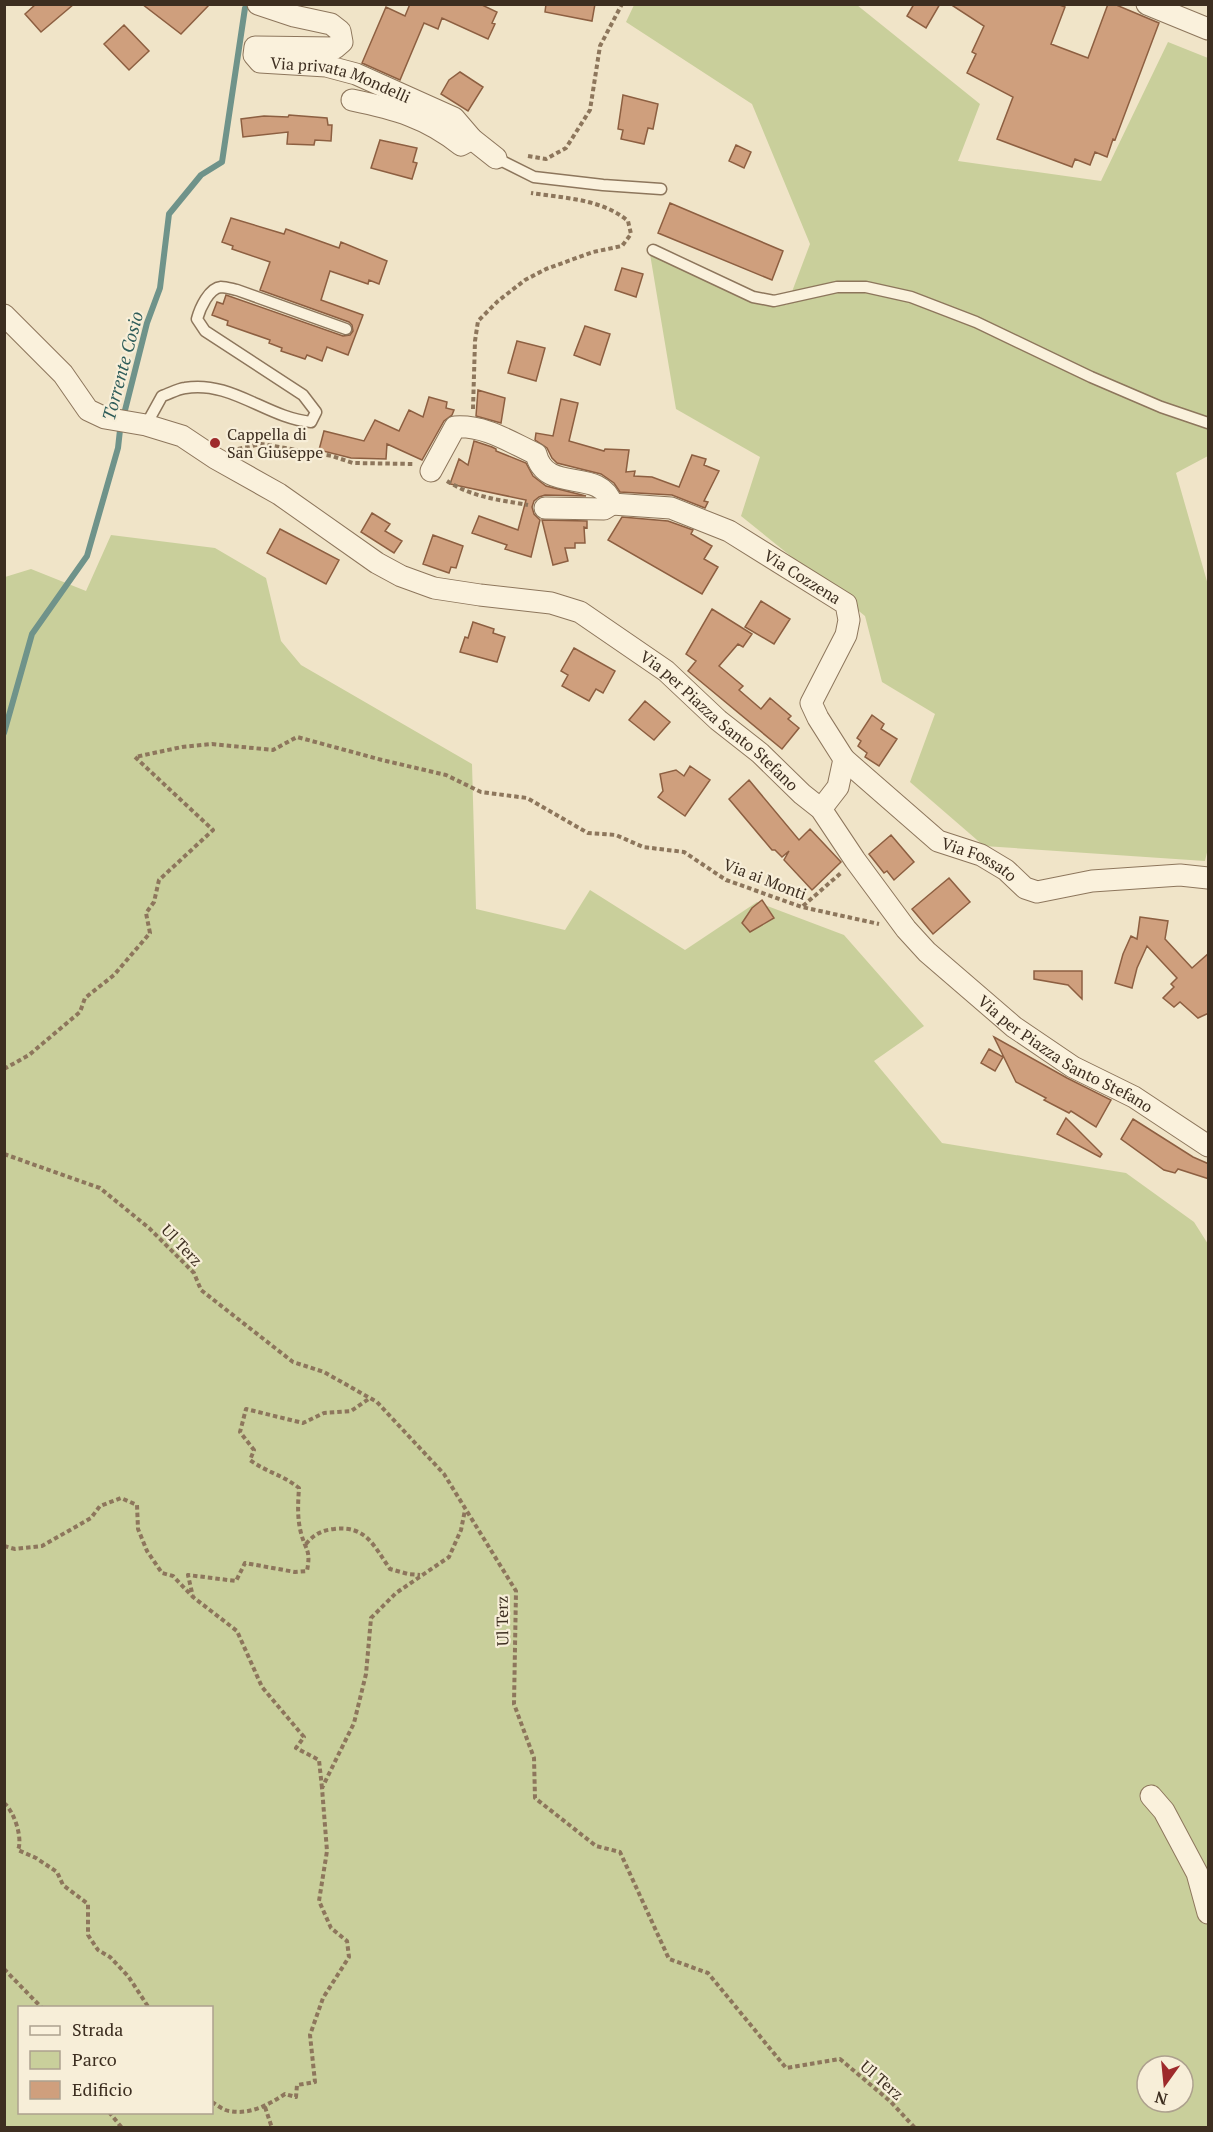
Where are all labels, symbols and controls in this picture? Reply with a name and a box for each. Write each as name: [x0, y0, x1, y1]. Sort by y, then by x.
street label: Via privata Mondelli: [270, 52, 414, 108]
water label: Torrente Cosio: [96, 309, 148, 423]
place label: Cappella di San Giuseppe: [227, 423, 323, 463]
marker: Cappella di San Giuseppe: [208, 436, 222, 450]
street label: Via Cozzena: [760, 544, 845, 609]
street label: Via per Piazza Santo Stefano: [636, 645, 803, 796]
street label: Via Fossato: [939, 832, 1022, 886]
street label: Via ai Monti: [720, 853, 810, 905]
street label: Via per Piazza Santo Stefano: [973, 990, 1157, 1118]
street label: Ul Terz: [157, 1219, 207, 1271]
street label: Ul Terz: [491, 1596, 513, 1646]
legend: [18, 2006, 213, 2114]
text: Strada: [72, 2017, 123, 2041]
text: Parco: [72, 2047, 117, 2071]
north arrow: [1135, 2054, 1195, 2114]
street label: Ul Terz: [856, 2055, 908, 2105]
text: Edificio: [72, 2077, 132, 2101]
text: N: [1152, 2086, 1170, 2111]

